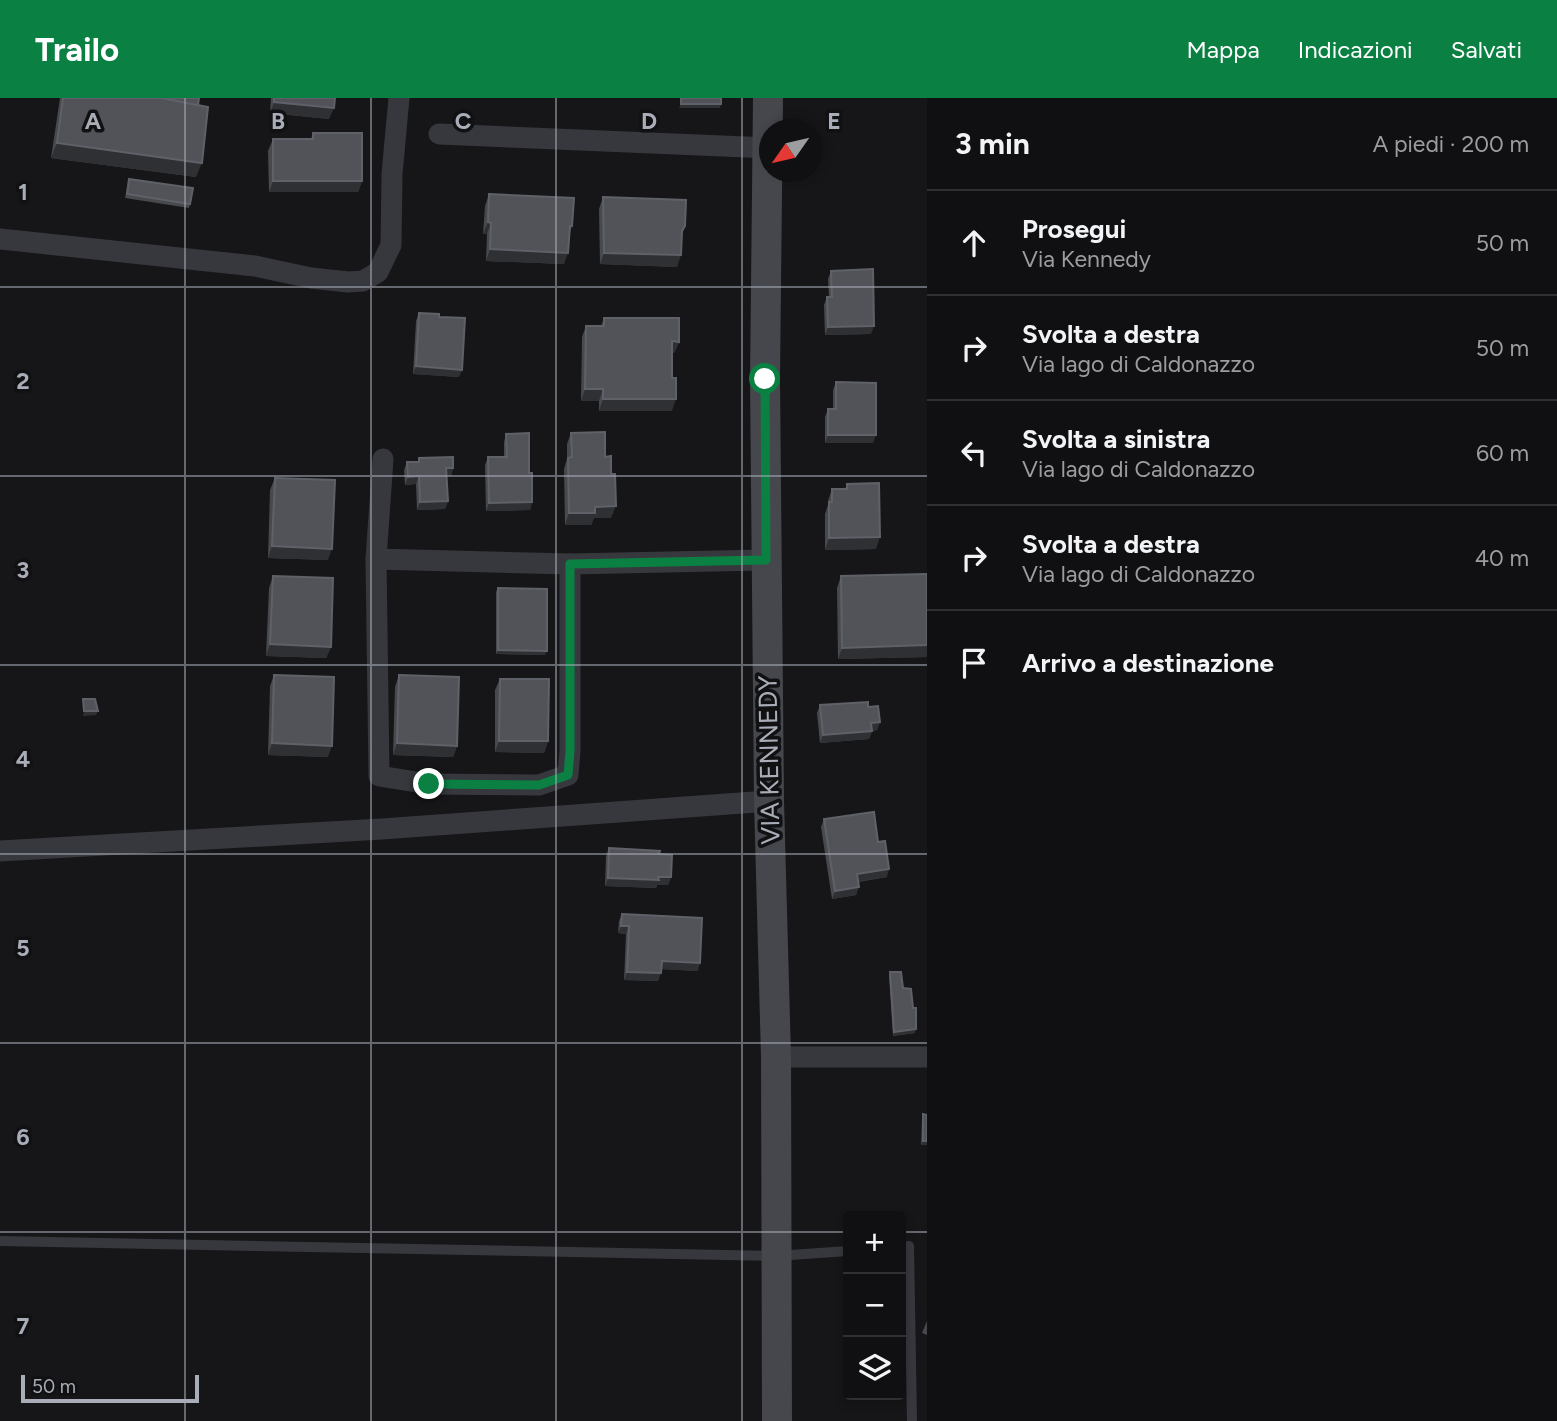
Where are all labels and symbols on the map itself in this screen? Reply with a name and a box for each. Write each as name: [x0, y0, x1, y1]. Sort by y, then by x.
text: A: [85, 107, 102, 135]
text: B: [271, 107, 285, 135]
text: C: [455, 107, 472, 135]
text: D: [641, 107, 657, 135]
text: E: [827, 107, 841, 135]
north arrow: [759, 119, 822, 182]
text: 1: [18, 178, 28, 206]
route start: [749, 363, 780, 394]
text: 2: [16, 367, 30, 395]
text: 3: [17, 556, 29, 584]
street label: VIA KENNEDY: [752, 675, 786, 845]
text: 4: [16, 745, 30, 773]
route end: [413, 768, 444, 799]
text: 5: [16, 934, 30, 962]
text: 6: [16, 1123, 30, 1151]
text: 7: [17, 1312, 30, 1340]
scale bar: [21, 1372, 200, 1404]

